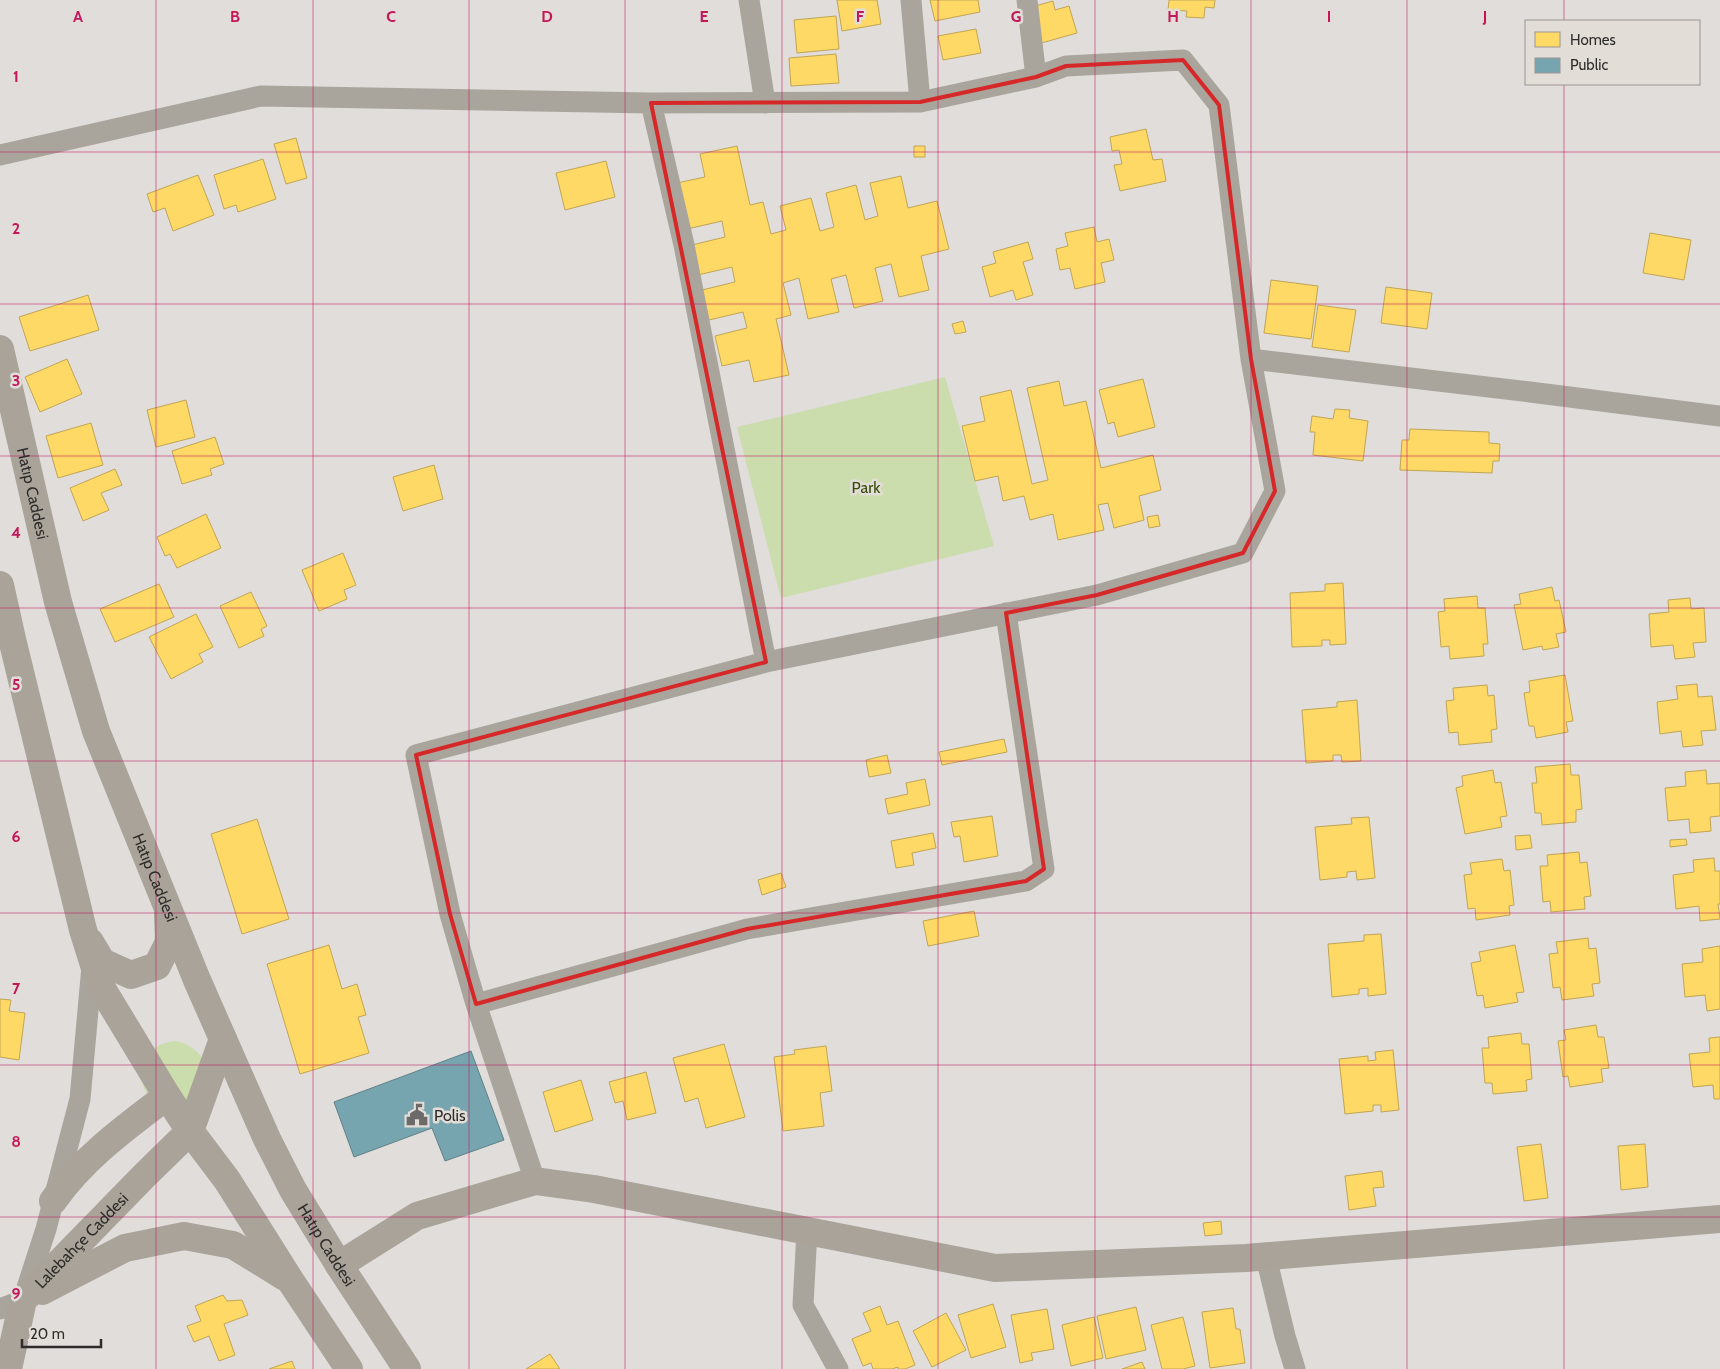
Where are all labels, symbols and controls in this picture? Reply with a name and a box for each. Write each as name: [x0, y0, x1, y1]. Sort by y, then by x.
text: A: [73, 7, 83, 26]
text: B: [230, 7, 240, 26]
text: C: [386, 7, 396, 26]
text: D: [541, 7, 553, 26]
text: E: [699, 7, 709, 26]
text: F: [856, 7, 865, 26]
text: G: [1011, 7, 1021, 26]
text: H: [1167, 7, 1179, 26]
text: I: [1327, 7, 1331, 26]
text: J: [1482, 7, 1487, 26]
legend: [1525, 20, 1700, 85]
text: Homes: [1570, 31, 1616, 49]
text: Public: [1570, 56, 1608, 74]
text: 1: [13, 67, 19, 86]
text: 2: [12, 219, 20, 238]
text: 3: [12, 371, 20, 390]
street label: Hatıp Caddesi: [13, 446, 52, 541]
park label: Park: [852, 478, 881, 497]
text: 4: [11, 523, 21, 542]
text: 5: [12, 675, 20, 694]
text: 6: [12, 827, 21, 846]
street label: Hatıp Caddesi: [129, 831, 181, 924]
text: 7: [12, 979, 21, 998]
public building icon: Polis: [404, 1102, 430, 1128]
place label: Polis: [434, 1106, 466, 1125]
text: 8: [11, 1132, 21, 1151]
street label: Lalebahçe Caddesi: [31, 1189, 132, 1292]
street label: Hatıp Caddesi: [294, 1200, 359, 1290]
text: 9: [12, 1284, 21, 1303]
scale bar: [22, 1316, 101, 1348]
text: 20 m: [30, 1325, 65, 1343]

